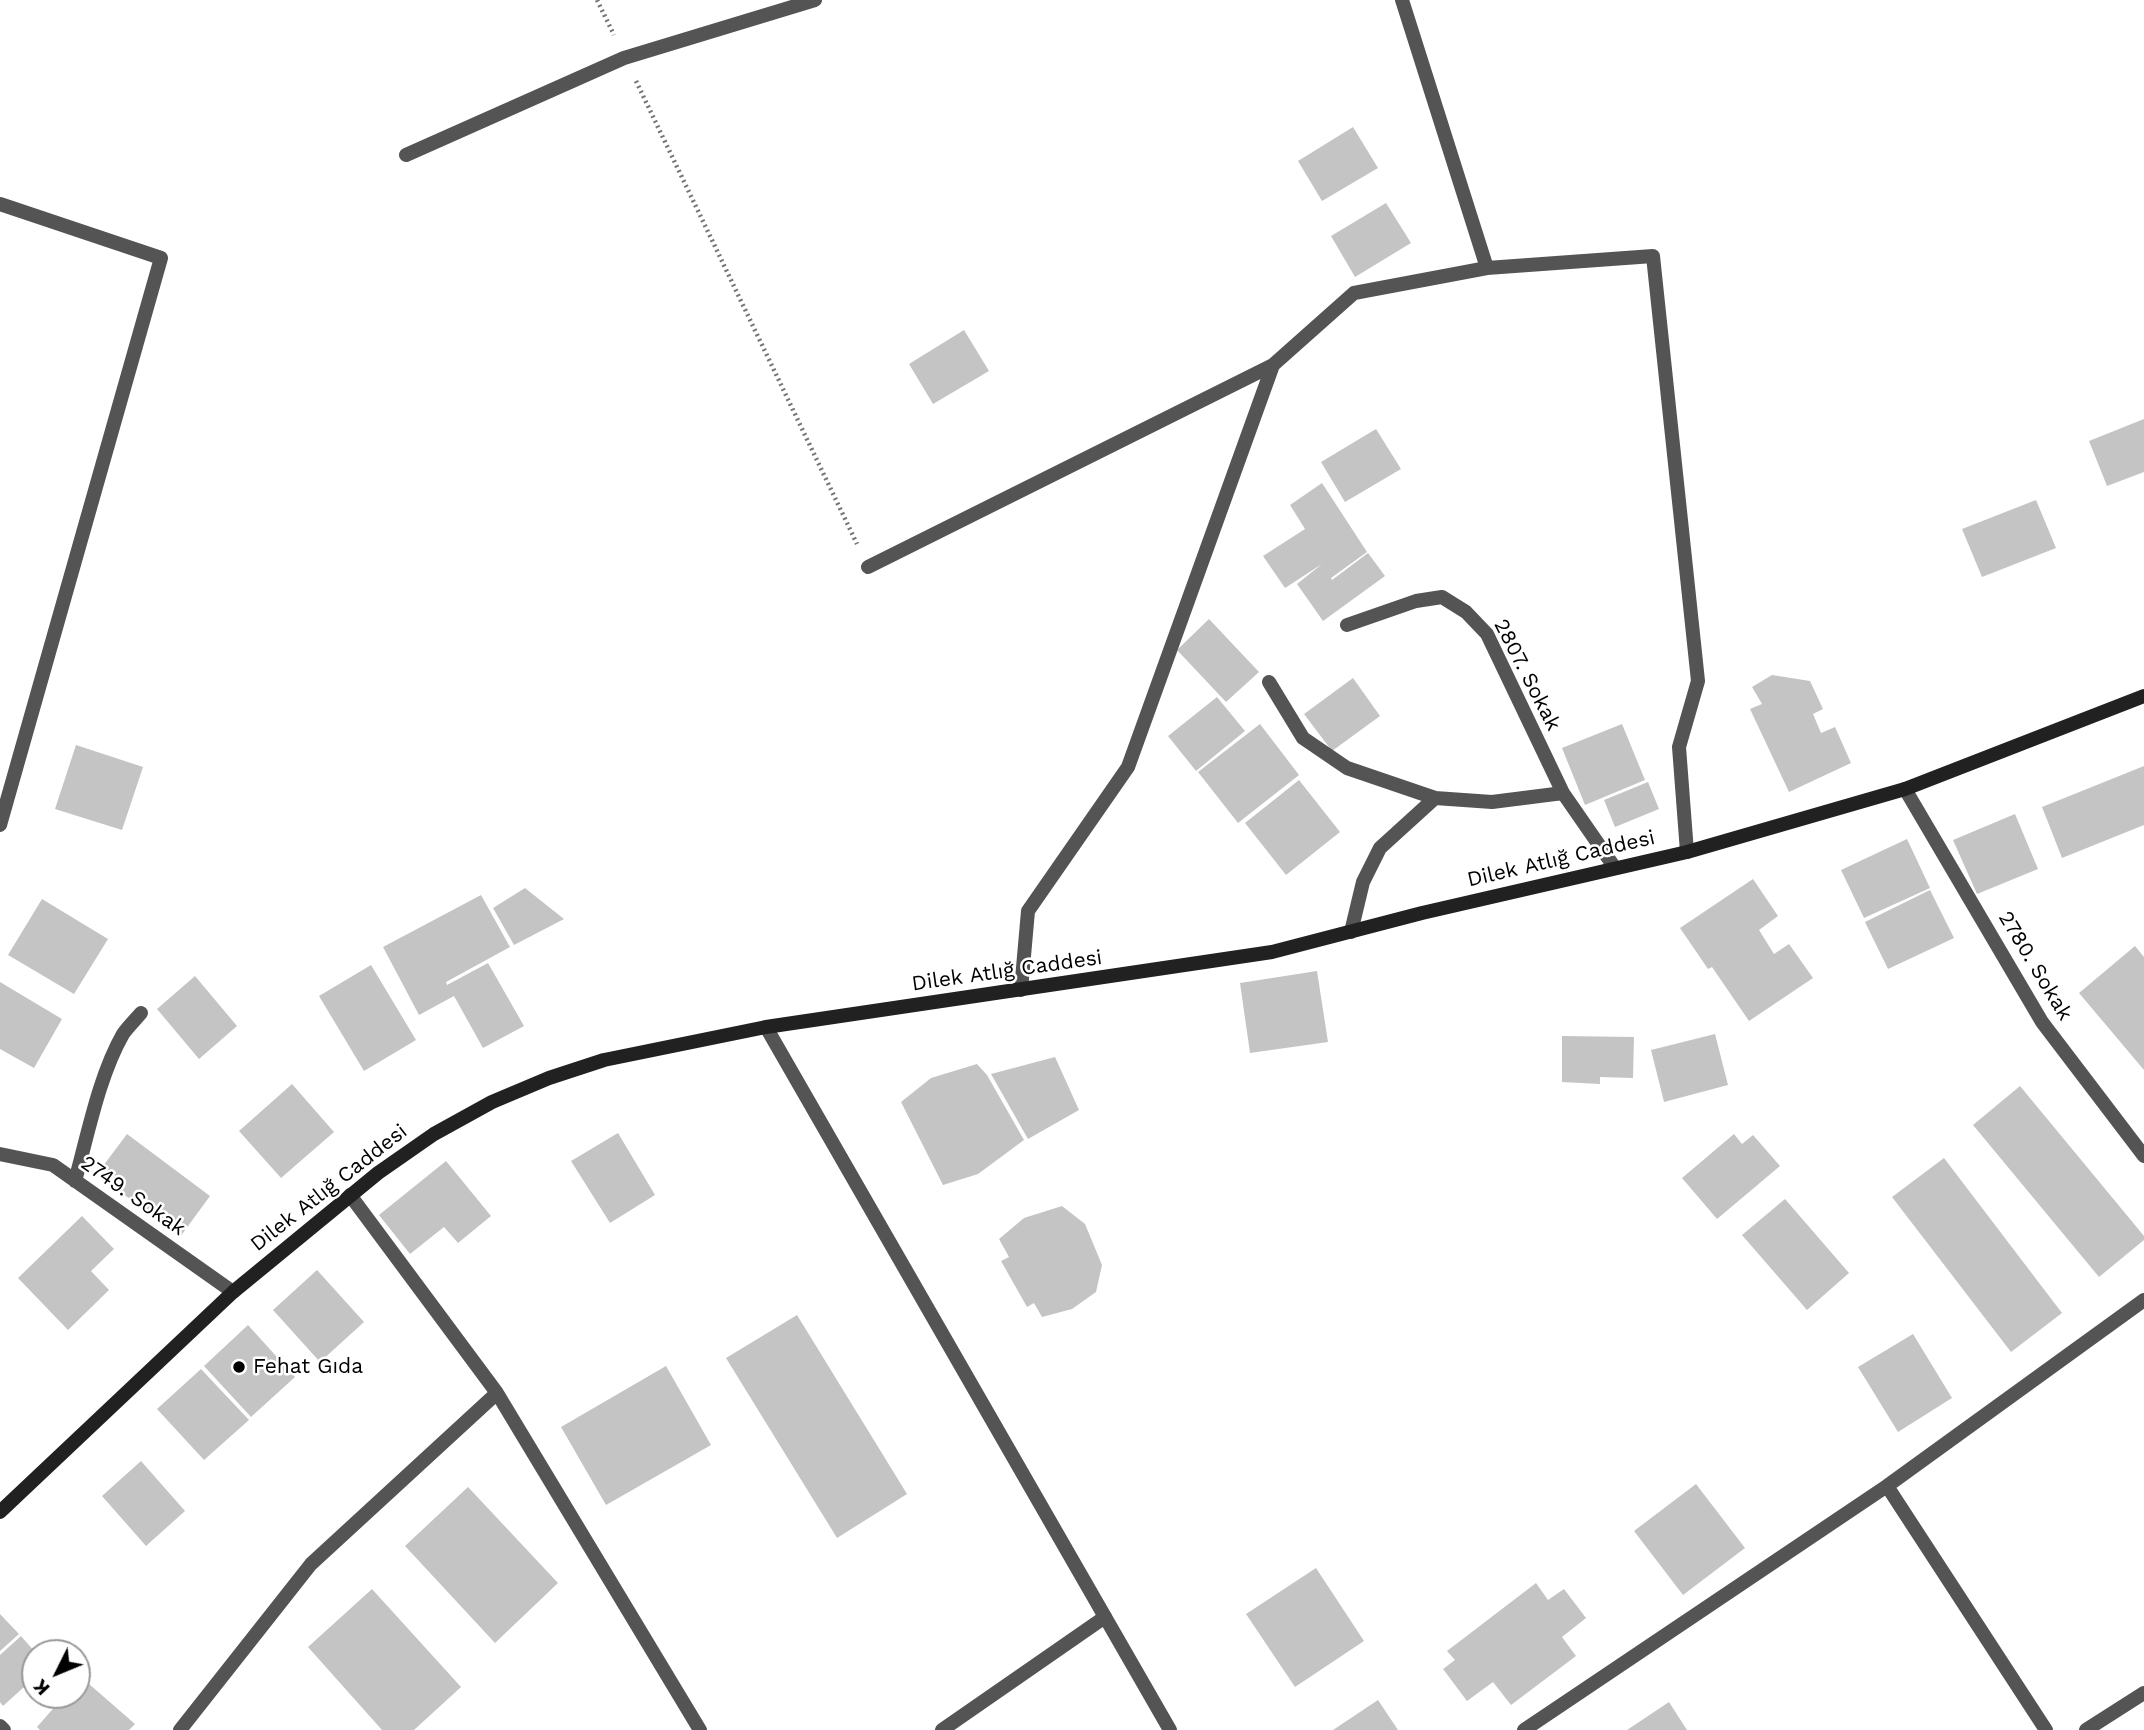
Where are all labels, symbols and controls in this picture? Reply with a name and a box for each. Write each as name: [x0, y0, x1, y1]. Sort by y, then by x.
street label: 2807. Sokak: [1488, 615, 1566, 735]
street label: Dilek Atlığ Caddesi: [1465, 825, 1657, 893]
street label: 2780. Sokak: [1993, 907, 2077, 1025]
street label: Dilek Atlığ Caddesi: [910, 945, 1104, 997]
street label: Dilek Atlığ Caddesi: [246, 1119, 412, 1257]
street label: 2749. Sokak: [76, 1151, 190, 1241]
place label: Fehat Gıda: [253, 1354, 363, 1380]
marker: Fehat Gıda: [231, 1359, 247, 1375]
north arrow: [21, 1639, 91, 1709]
text: K: [29, 1675, 55, 1700]

